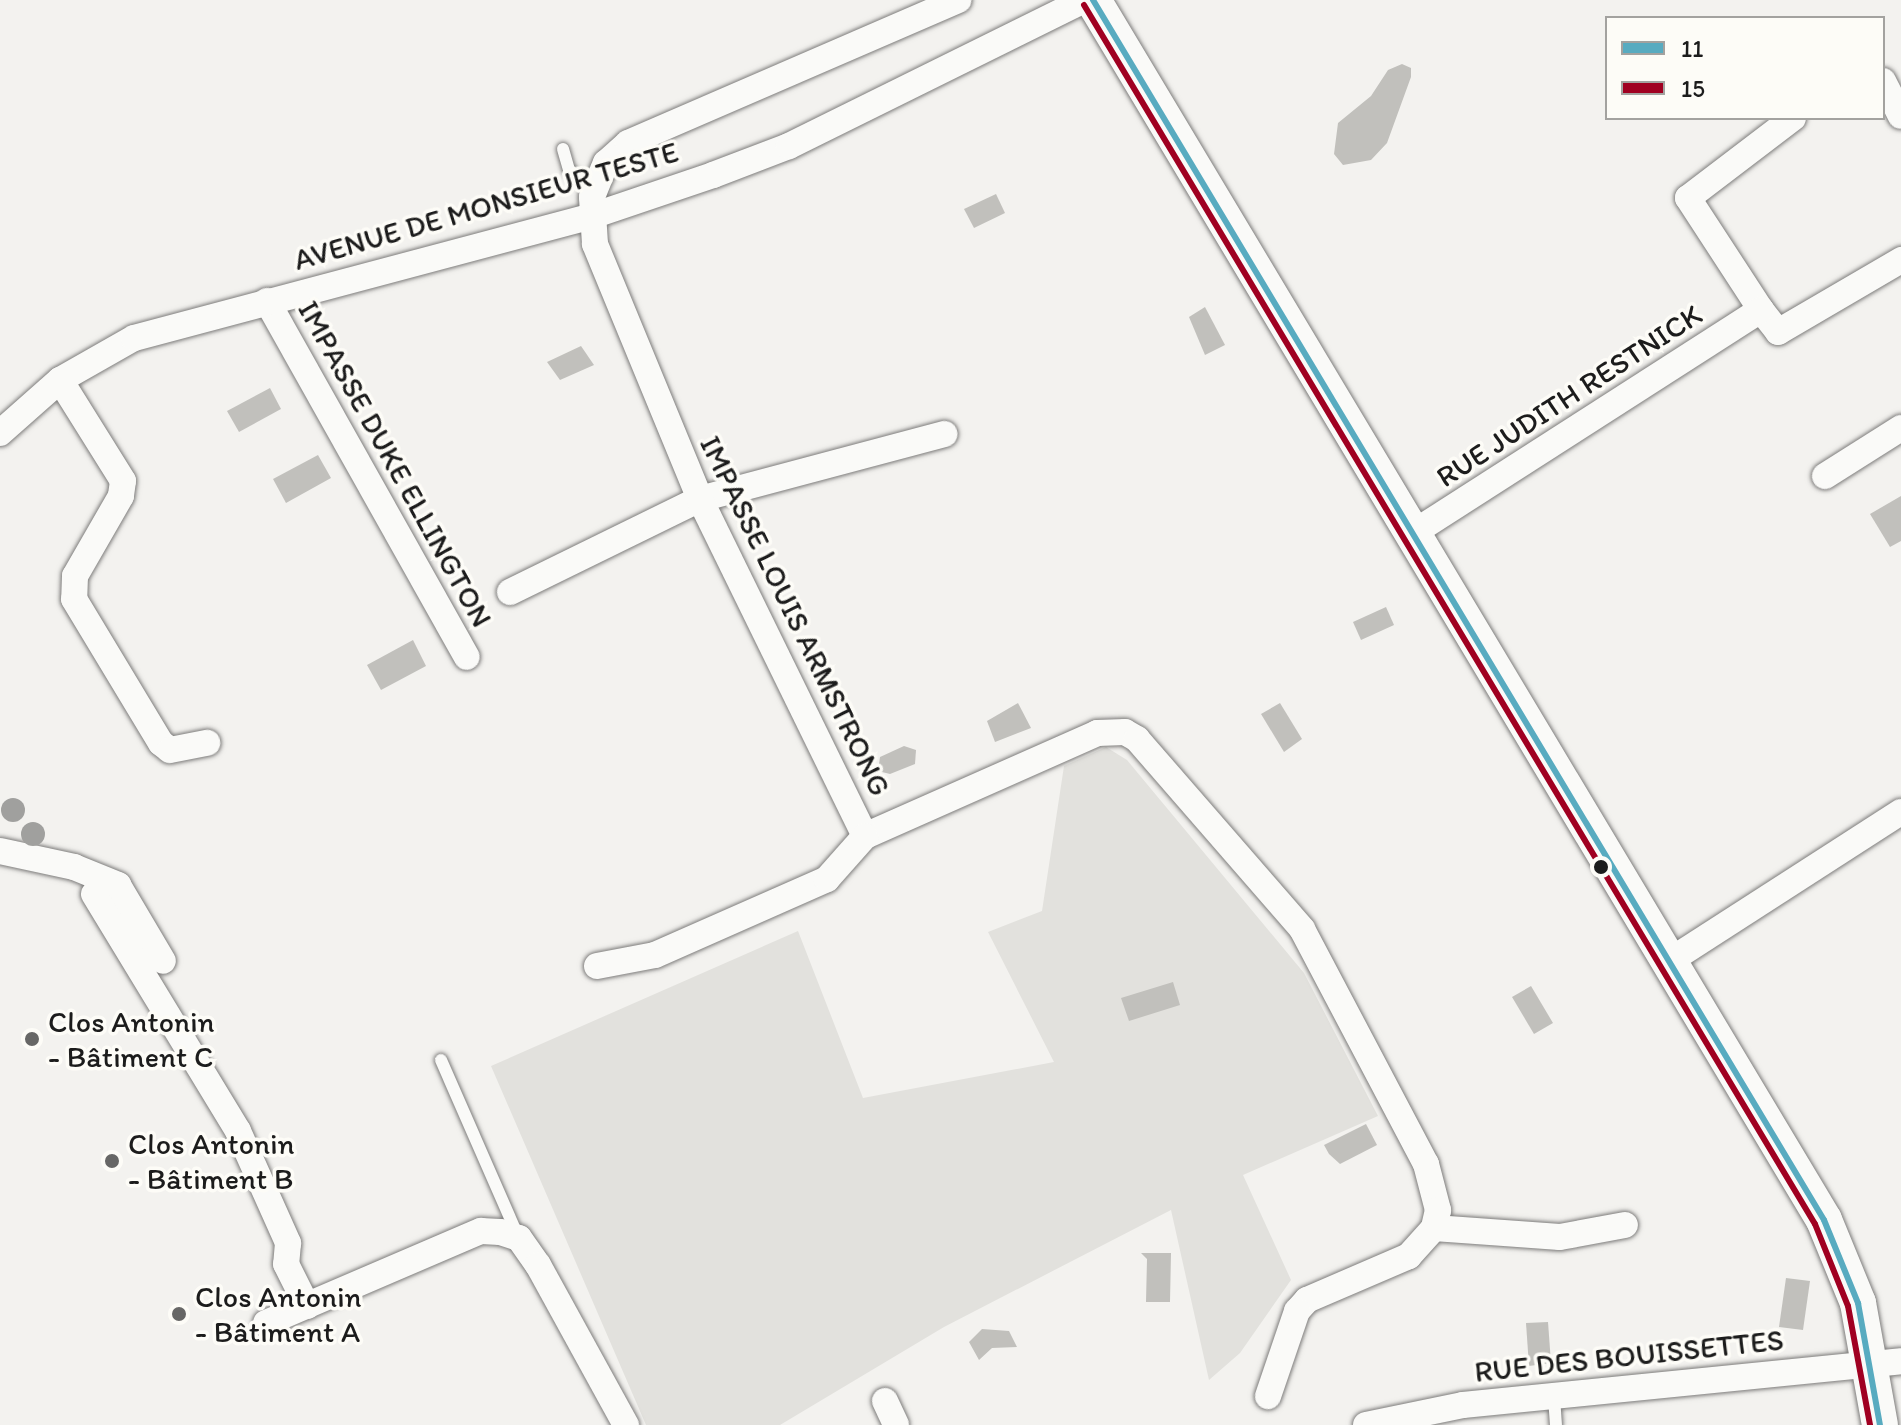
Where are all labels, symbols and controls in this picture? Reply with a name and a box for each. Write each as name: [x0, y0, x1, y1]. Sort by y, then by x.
legend: [1605, 16, 1885, 120]
text: 11: [1681, 34, 1703, 63]
text: 15: [1681, 74, 1705, 103]
street label: AVENUE DE MONSIEUR TESTE: [291, 134, 681, 278]
street label: IMPASSE DUKE ELLINGTON: [291, 296, 499, 632]
street label: RUE JUDITH RESTNICK: [1432, 299, 1706, 493]
street label: IMPASSE LOUIS ARMSTRONG: [692, 430, 898, 802]
unlabelled marker: [1593, 859, 1609, 875]
place label: Clos Antonin - Bâtiment C: [48, 1004, 216, 1074]
marker: Clos Antonin - Bâtiment C: [23, 1030, 41, 1048]
place label: Clos Antonin - Bâtiment B: [128, 1126, 296, 1196]
marker: Clos Antonin - Bâtiment B: [103, 1152, 121, 1170]
place label: Clos Antonin - Bâtiment A: [195, 1279, 363, 1350]
marker: Clos Antonin - Bâtiment A: [170, 1305, 188, 1323]
street label: RUE DES BOUISSETTES: [1472, 1322, 1786, 1390]

